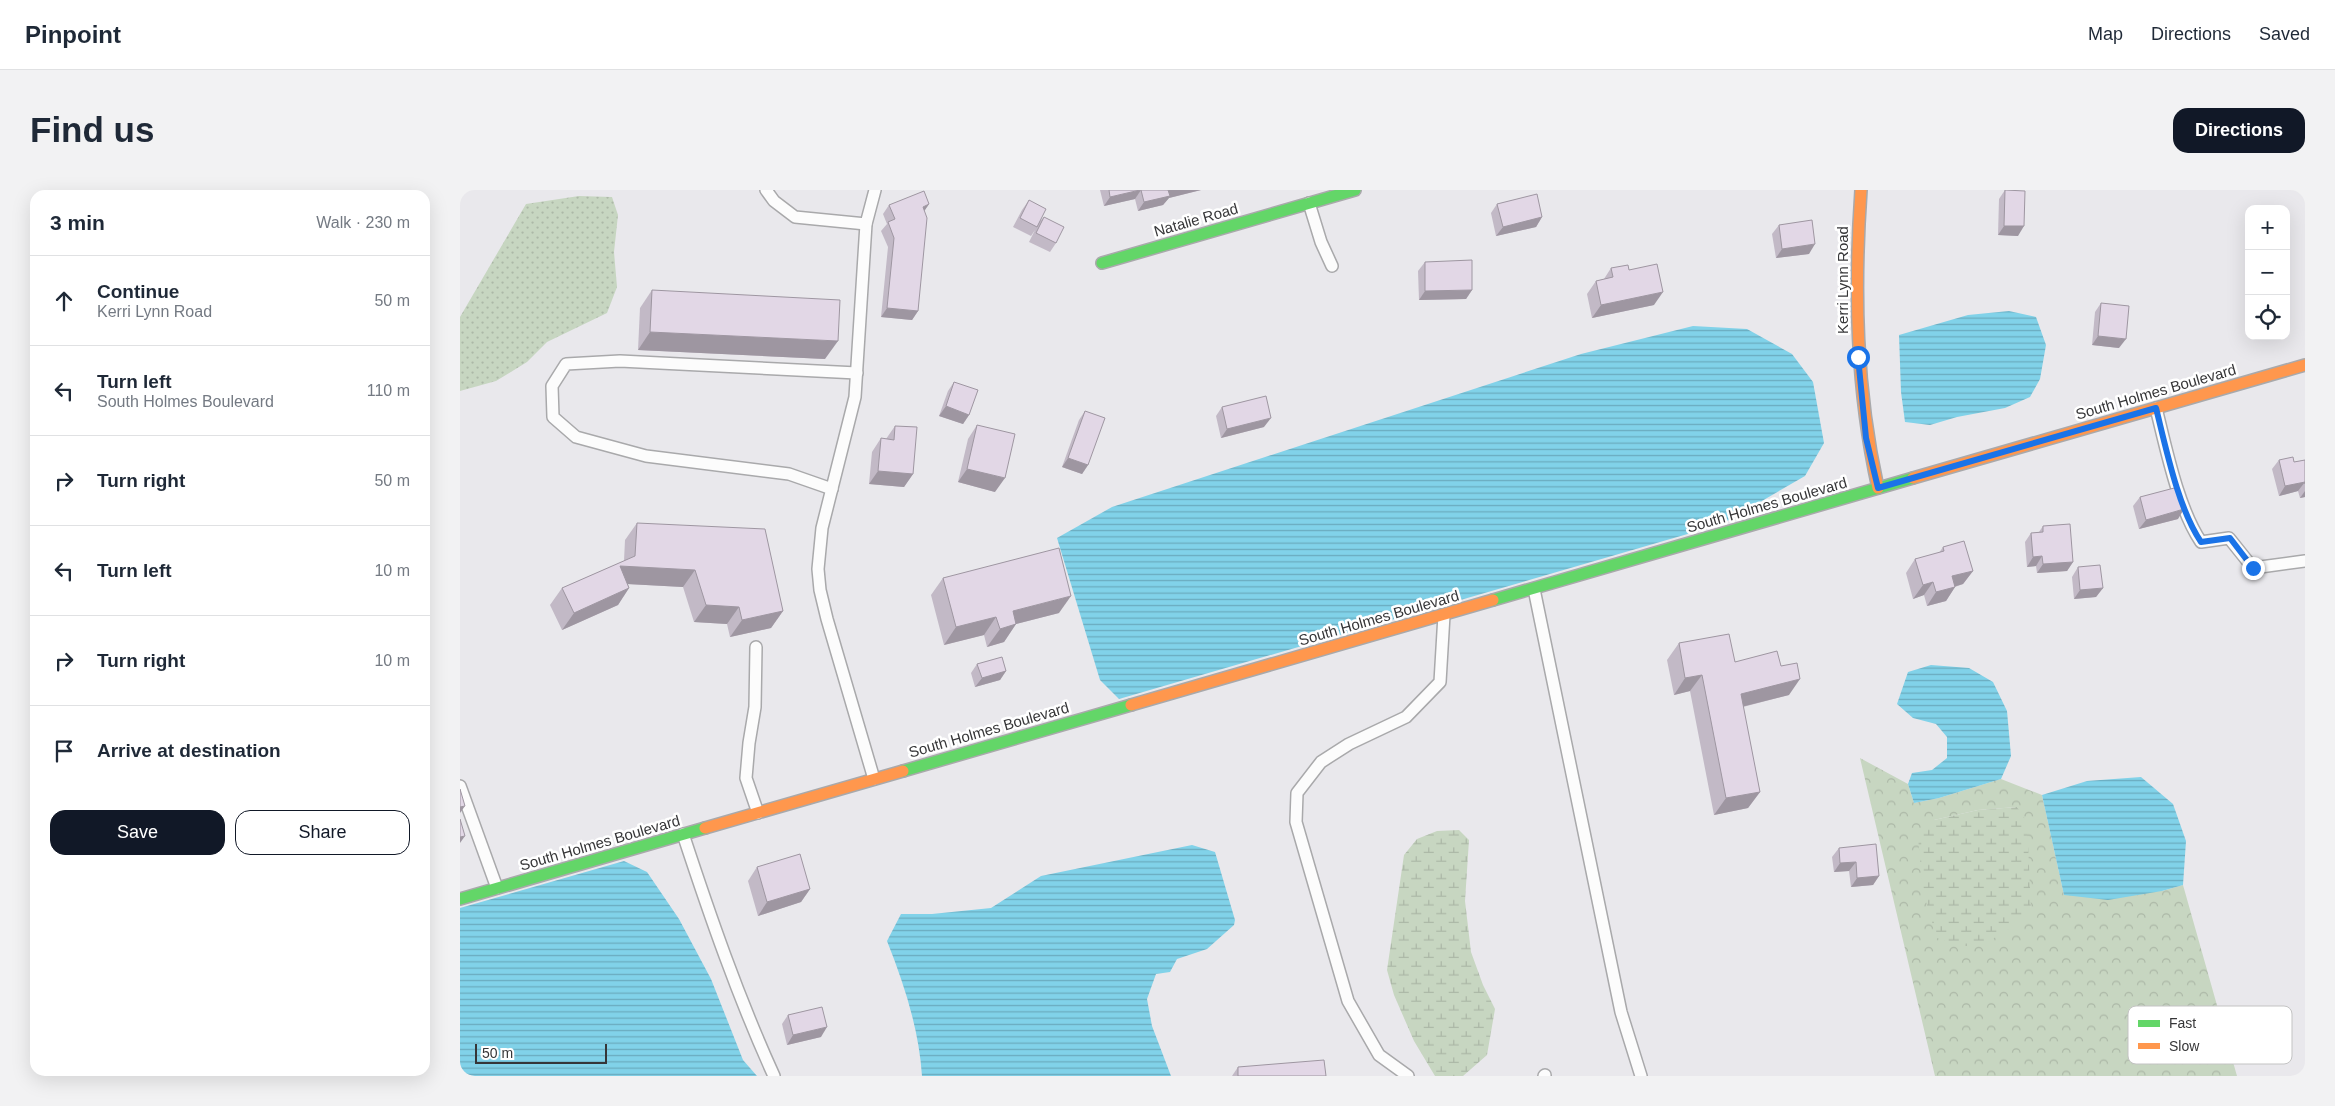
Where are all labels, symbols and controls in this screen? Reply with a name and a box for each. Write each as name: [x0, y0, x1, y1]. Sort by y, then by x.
text: Pinpoint: [25, 21, 121, 48]
text: Map: [2088, 24, 2123, 44]
text: Directions: [2151, 24, 2231, 44]
text: Saved: [2259, 24, 2310, 44]
button: Directions: [2173, 108, 2305, 153]
text: Find us: [30, 110, 154, 149]
street label: Natalie Road: [1152, 199, 1240, 240]
map controls: [2245, 205, 2290, 340]
button: +: [2245, 205, 2290, 250]
text: 3 min: [50, 211, 105, 234]
text: Walk · 230 m: [316, 214, 410, 231]
street label: Kerri Lynn Road: [1834, 226, 1851, 334]
button: −: [2245, 250, 2290, 295]
text: Continue: [97, 281, 179, 302]
icon: ahead: [50, 287, 78, 315]
text: 50 m: [374, 292, 410, 309]
button: locate: [2245, 295, 2290, 340]
text: Kerri Lynn Road: [97, 303, 212, 320]
route start: [1847, 346, 1870, 369]
street label: South Holmes Boulevard: [2074, 360, 2238, 423]
text: Turn left: [97, 371, 172, 392]
icon: left: [50, 377, 78, 405]
text: 110 m: [367, 382, 410, 399]
text: South Holmes Boulevard: [97, 393, 274, 410]
icon: right: [50, 467, 78, 495]
text: Turn right: [97, 470, 185, 491]
text: 50 m: [374, 472, 410, 489]
street label: South Holmes Boulevard: [1685, 473, 1849, 536]
icon: left: [50, 557, 78, 585]
route end: [2242, 557, 2265, 580]
text: Turn left: [97, 560, 172, 581]
text: 10 m: [374, 562, 410, 579]
street label: South Holmes Boulevard: [1297, 586, 1461, 649]
icon: right: [50, 647, 78, 675]
text: Turn right: [97, 650, 185, 671]
text: 10 m: [374, 652, 410, 669]
street label: South Holmes Boulevard: [907, 698, 1071, 761]
icon: arrive: [50, 737, 78, 765]
text: Arrive at destination: [97, 740, 281, 761]
button: Save: [50, 810, 225, 855]
button: Share: [235, 810, 410, 855]
street label: South Holmes Boulevard: [518, 811, 682, 874]
legend: [2128, 1006, 2292, 1064]
text: Fast: [2169, 1015, 2196, 1031]
text: Slow: [2169, 1038, 2200, 1054]
scale bar: [475, 1041, 608, 1064]
text: 50 m: [482, 1045, 513, 1061]

